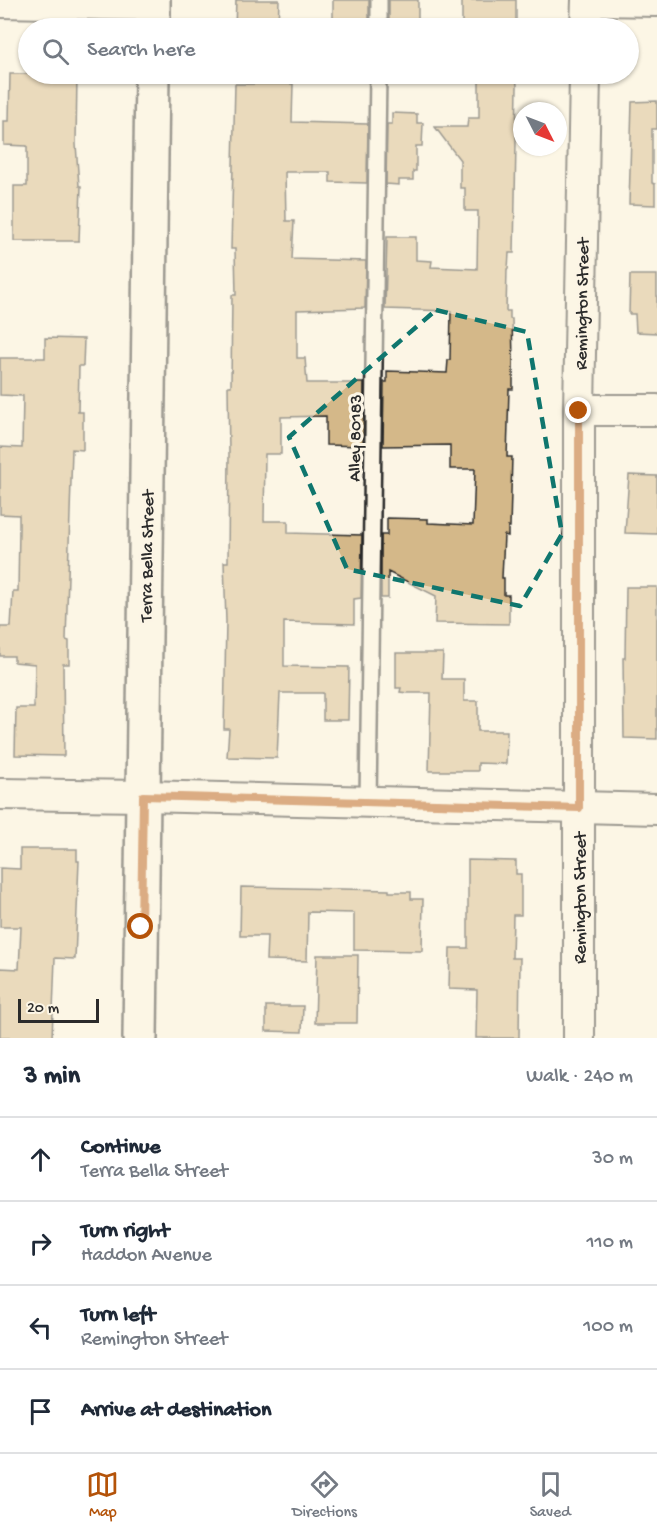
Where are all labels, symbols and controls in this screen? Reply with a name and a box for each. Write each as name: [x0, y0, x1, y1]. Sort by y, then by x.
search box: [18, 18, 639, 84]
icon: search: [39, 35, 72, 68]
text: Search here: [87, 38, 195, 64]
north arrow: [513, 102, 567, 156]
street label: Remington Street: [572, 236, 595, 370]
street label: Alley 80183: [345, 394, 368, 482]
route end: [565, 397, 591, 423]
street label: Terra Bella Street: [137, 488, 160, 623]
street label: Remington Street: [571, 831, 592, 964]
route start: [127, 913, 153, 939]
scale bar: [18, 996, 99, 1024]
text: 20 m: [27, 1000, 59, 1019]
text: 3 min: [24, 1062, 80, 1093]
text: Walk · 240 m: [526, 1066, 633, 1089]
text: Continue: [81, 1135, 161, 1161]
icon: ahead: [24, 1143, 57, 1176]
text: 30 m: [592, 1148, 633, 1171]
text: Terra Bella Street: [81, 1161, 228, 1184]
text: Turn right: [81, 1219, 169, 1245]
icon: right: [24, 1227, 57, 1260]
text: 110 m: [587, 1232, 633, 1255]
text: Haddon Avenue: [81, 1245, 212, 1268]
text: Turn left: [81, 1303, 155, 1329]
icon: left: [24, 1311, 57, 1344]
text: 100 m: [583, 1316, 633, 1339]
text: Remington Street: [81, 1329, 227, 1352]
icon: arrive: [24, 1395, 57, 1428]
text: Arrive at destination: [81, 1398, 271, 1424]
tab: Map: [86, 1468, 119, 1523]
tab: Directions: [292, 1468, 357, 1523]
tab: Saved: [530, 1468, 571, 1523]

